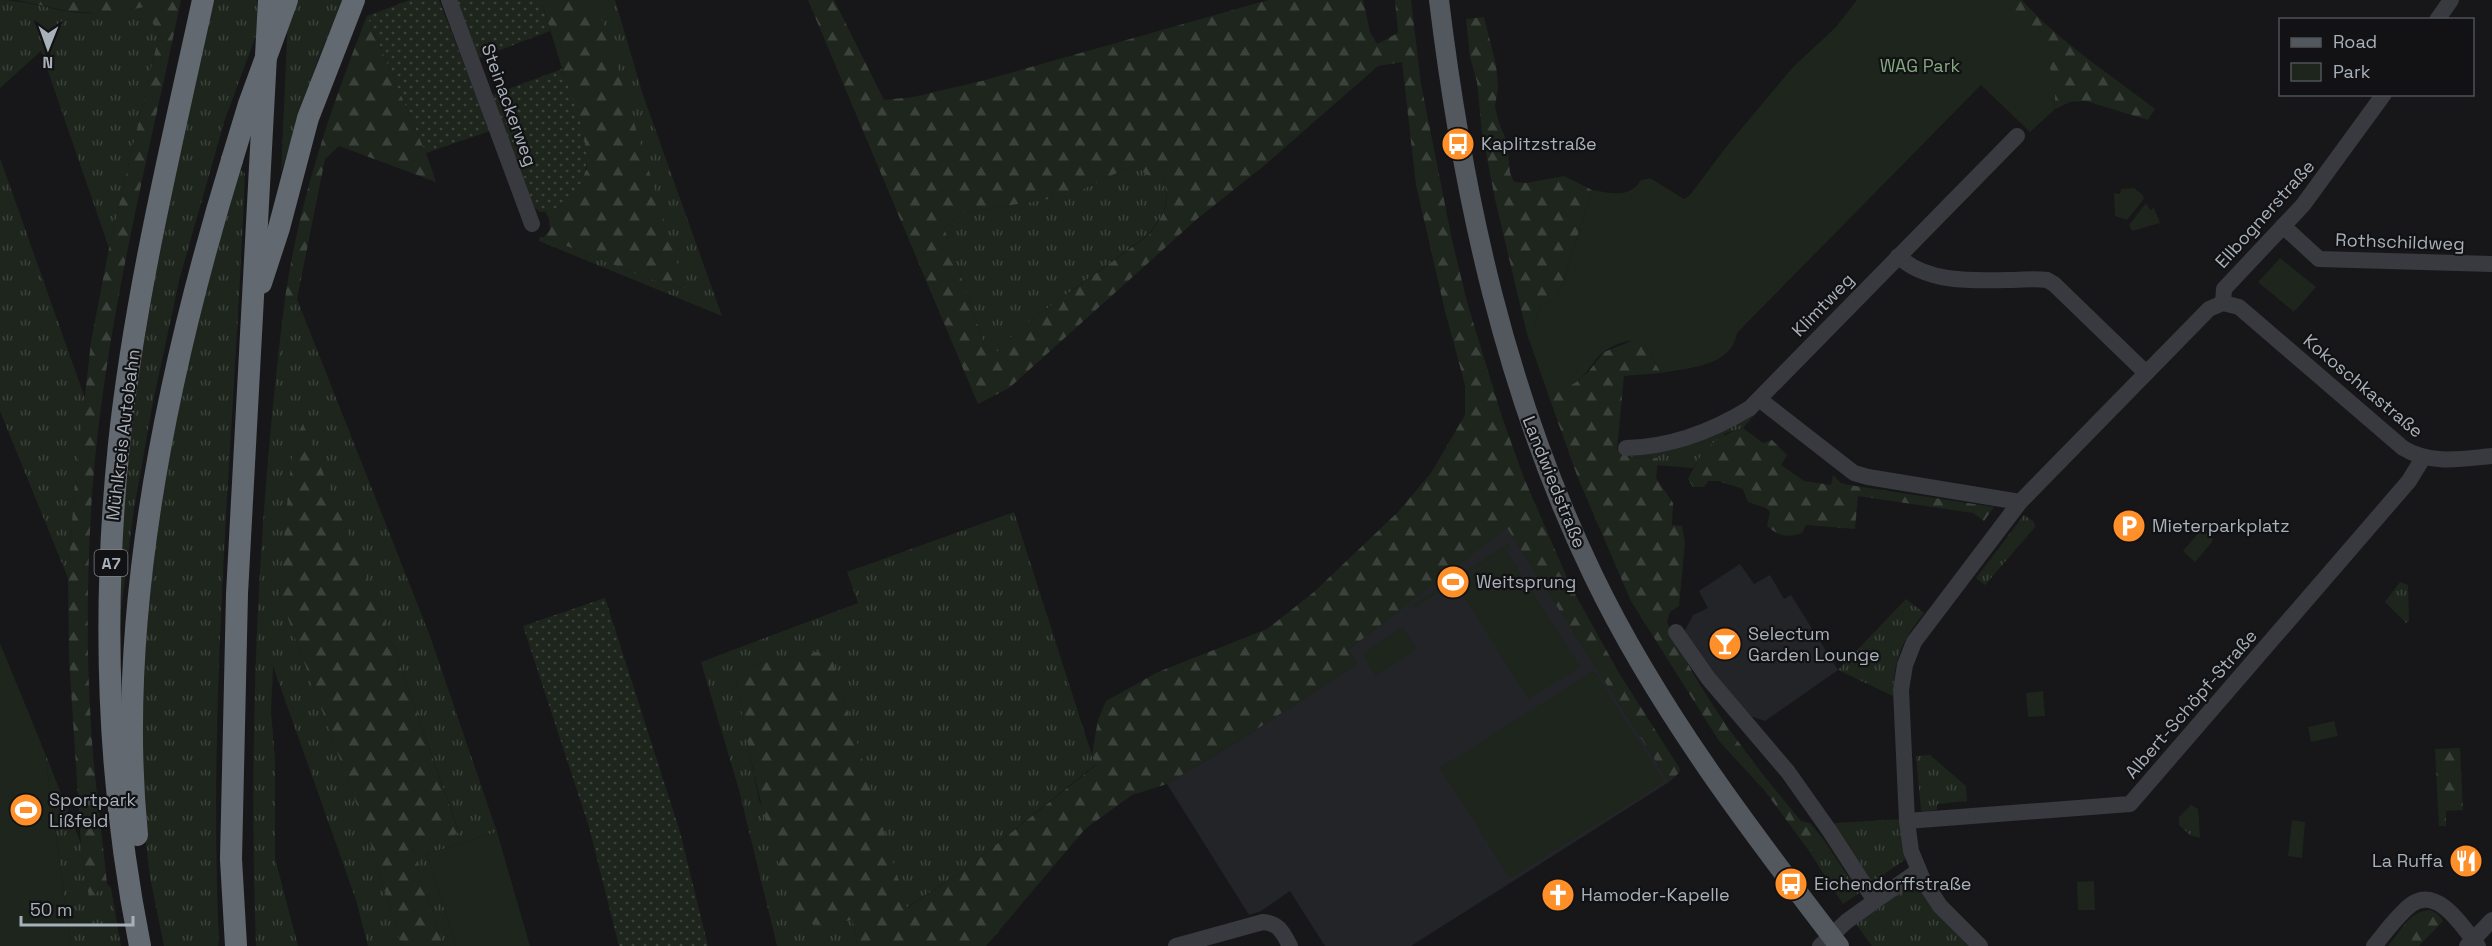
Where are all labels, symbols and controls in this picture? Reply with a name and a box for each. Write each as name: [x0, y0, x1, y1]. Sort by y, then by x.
north arrow: [18, 18, 78, 78]
legend: [2279, 18, 2474, 96]
text: Road: [2333, 30, 2377, 53]
street label: Steinackerweg: [477, 40, 542, 169]
text: N: [42, 52, 53, 73]
park label: WAG Park: [1880, 54, 1961, 77]
text: Park: [2333, 60, 2371, 83]
bus stop icon: Kaplitzstraße: [1440, 126, 1476, 162]
place label: Kaplitzstraße: [1481, 132, 1597, 155]
street label: Ellbognerstraße: [2210, 155, 2319, 273]
street label: Rothschildweg: [2335, 228, 2465, 255]
street label: Klimtweg: [1787, 268, 1859, 341]
street label: Kokoschkastraße: [2299, 329, 2428, 442]
street label: Mühlkreis Autobahn: [101, 348, 144, 522]
street label: Landwiedstraße: [1518, 412, 1591, 551]
parking icon: Mieterparkplatz: [2111, 508, 2147, 544]
place label: Mieterparkplatz: [2152, 514, 2290, 537]
road number: A7: [94, 550, 128, 576]
sports icon: Weitsprung: [1435, 564, 1471, 600]
place label: Weitsprung: [1476, 570, 1576, 593]
place label: Selectum Garden Lounge: [1748, 622, 1880, 666]
street label: Albert-Schöpf-Straße: [2120, 624, 2262, 783]
bar icon: Selectum Garden Lounge: [1707, 626, 1743, 662]
place label: Sportpark Lißfeld: [49, 788, 137, 832]
sports icon: Sportpark Lißfeld: [8, 792, 44, 828]
restaurant icon: La Ruffa: [2448, 843, 2484, 879]
place label: La Ruffa: [2372, 849, 2443, 872]
bus stop icon: Eichendorffstraße: [1773, 866, 1809, 902]
place label: Eichendorffstraße: [1814, 872, 1971, 895]
church icon: Hamoder-Kapelle: [1540, 877, 1576, 913]
place label: Hamoder-Kapelle: [1581, 883, 1730, 906]
scale bar: [21, 889, 134, 927]
text: 50 m: [30, 898, 72, 921]

